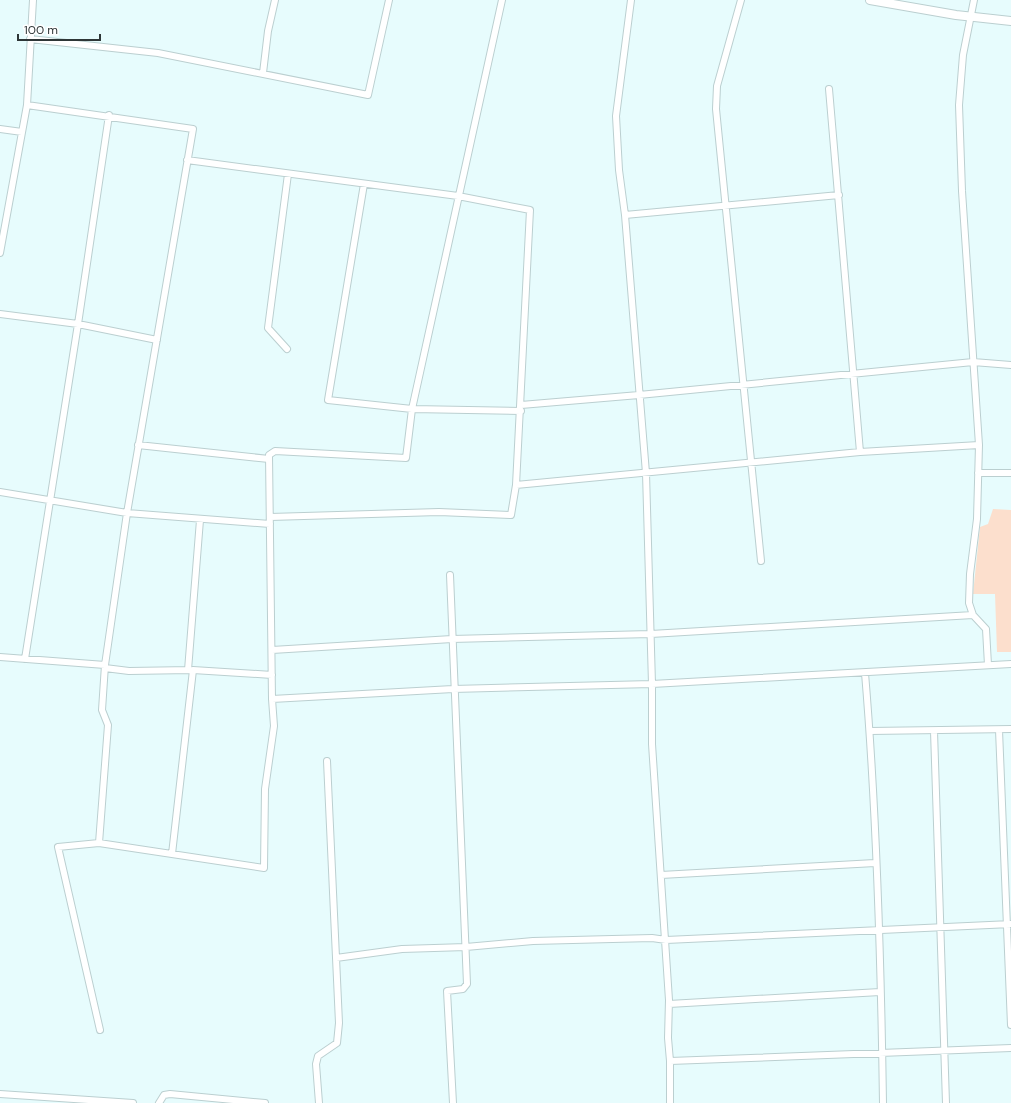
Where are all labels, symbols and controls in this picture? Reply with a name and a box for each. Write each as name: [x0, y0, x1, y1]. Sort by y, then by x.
scale bar: [18, 16, 100, 42]
text: 100 m: [24, 22, 58, 38]

